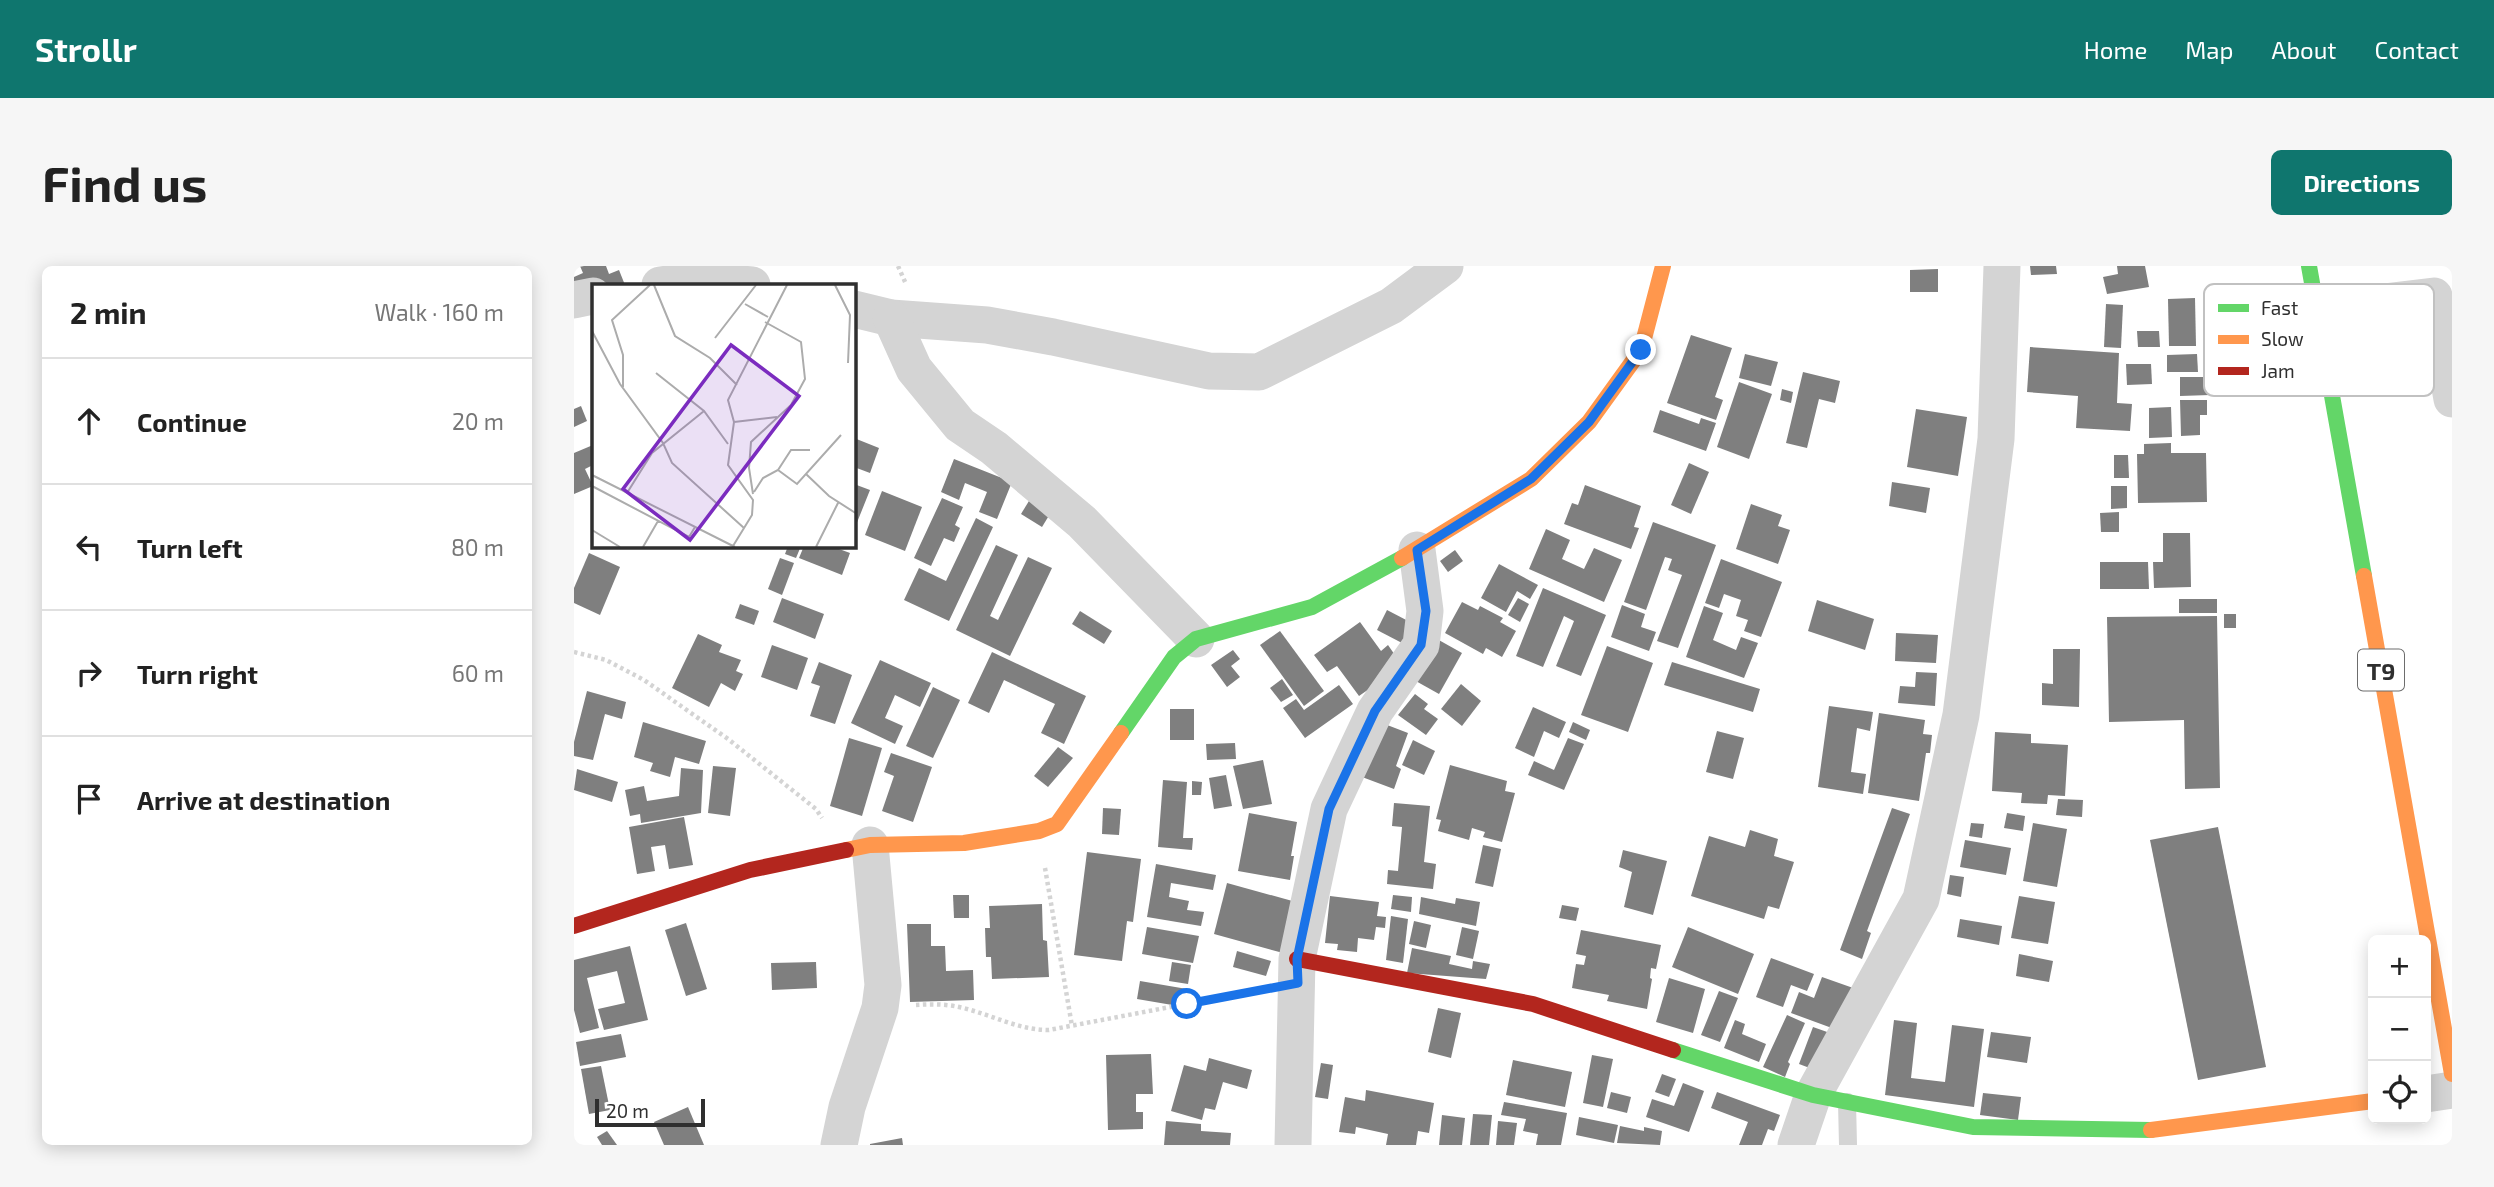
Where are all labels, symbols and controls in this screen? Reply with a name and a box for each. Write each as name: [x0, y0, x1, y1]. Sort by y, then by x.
text: Strollr: [35, 29, 137, 69]
text: Home: [2084, 35, 2147, 64]
text: Map: [2185, 35, 2233, 64]
text: About: [2271, 35, 2337, 64]
text: Contact: [2375, 35, 2459, 64]
button: Directions: [2271, 150, 2452, 215]
text: Find us: [42, 153, 207, 212]
inset map: [592, 284, 856, 548]
legend: [2204, 284, 2434, 396]
text: 2 min: [70, 294, 147, 330]
text: Fast: [2261, 296, 2298, 319]
text: Walk · 160 m: [374, 298, 504, 326]
text: Slow: [2261, 327, 2304, 350]
route end: [1625, 334, 1656, 365]
text: Jam: [2261, 359, 2295, 382]
icon: ahead: [70, 402, 108, 440]
text: Continue: [137, 406, 247, 437]
text: 20 m: [452, 407, 504, 435]
icon: left: [70, 528, 108, 566]
text: Turn left: [137, 532, 243, 563]
text: 80 m: [451, 533, 504, 561]
road number: T9: [2358, 650, 2404, 690]
icon: right: [70, 654, 108, 692]
text: Turn right: [137, 658, 258, 689]
text: 60 m: [452, 659, 504, 687]
icon: arrive: [70, 780, 108, 818]
text: Arrive at destination: [137, 784, 390, 815]
map controls: [2368, 935, 2431, 1124]
button: +: [2368, 935, 2431, 998]
route start: [1171, 988, 1202, 1019]
button: −: [2368, 998, 2431, 1061]
button: locate: [2368, 1061, 2431, 1124]
scale bar: [595, 1096, 705, 1128]
text: 20 m: [606, 1099, 649, 1122]

